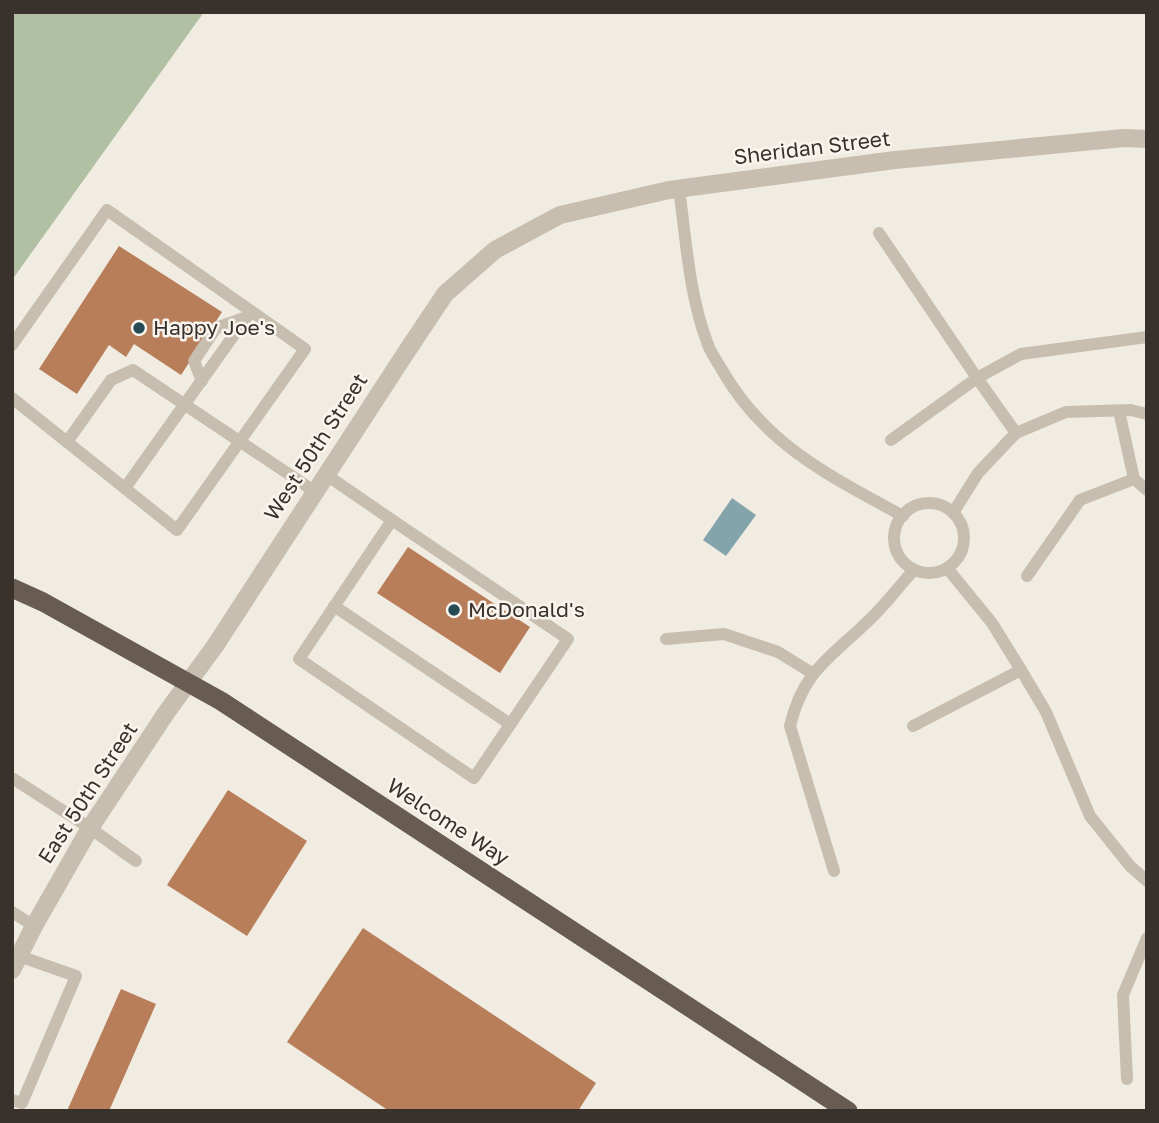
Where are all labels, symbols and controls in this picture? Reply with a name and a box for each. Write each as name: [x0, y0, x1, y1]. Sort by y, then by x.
street label: Sheridan Street: [732, 125, 892, 170]
place label: Happy Joe's: [153, 314, 275, 340]
marker: Happy Joe's: [131, 320, 147, 336]
street label: West 50th Street: [258, 368, 372, 525]
place label: McDonald's: [468, 596, 585, 622]
marker: McDonald's: [446, 602, 462, 618]
street label: East 50th Street: [32, 717, 142, 868]
street label: Welcome Way: [383, 772, 515, 870]

